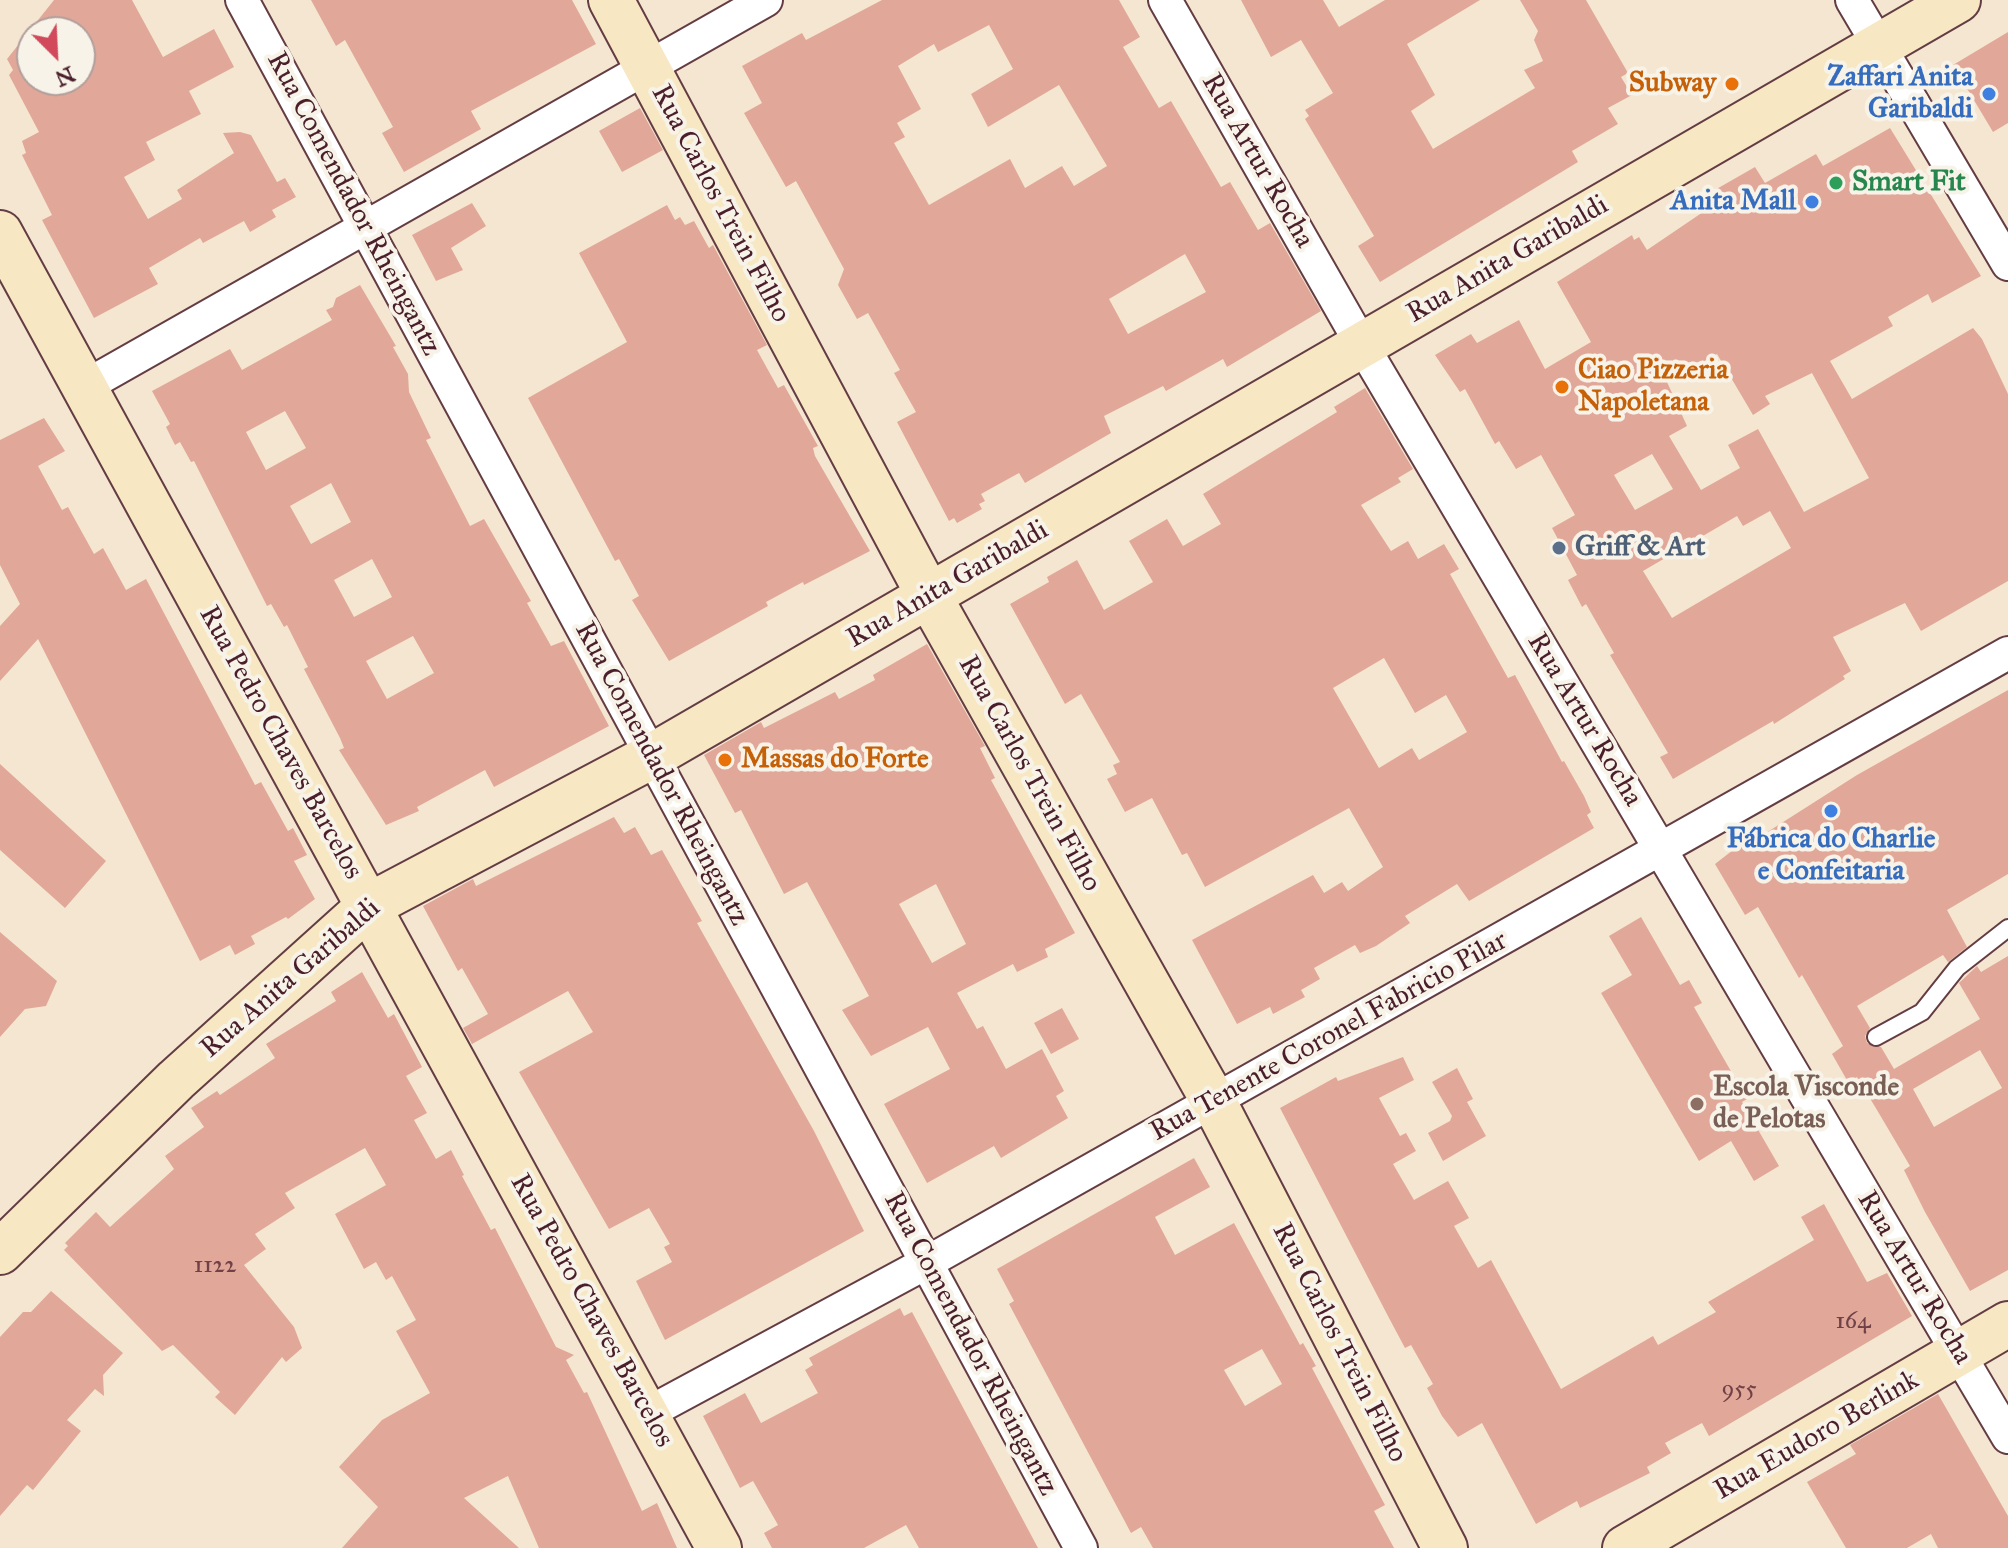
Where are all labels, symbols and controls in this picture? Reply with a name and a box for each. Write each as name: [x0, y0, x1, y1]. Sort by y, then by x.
north arrow: [16, 16, 96, 96]
street label: Rua Comendador Rheingantz: [259, 46, 447, 362]
text: N: [51, 60, 79, 93]
place label: Zaffari Anita Garibaldi: [1828, 61, 1973, 127]
place label: Subway: [1629, 67, 1716, 101]
street label: Rua Artur Rocha: [1193, 68, 1321, 254]
marker: Subway: [1723, 75, 1741, 93]
street label: Rua Carlos Trein Filho: [643, 79, 797, 329]
marker: Zaffari Anita Garibaldi: [1980, 85, 1998, 103]
place label: Smart Fit: [1852, 166, 1966, 200]
marker: Smart Fit: [1827, 174, 1845, 192]
place label: Anita Mall: [1671, 185, 1796, 219]
street label: Rua Anita Garibaldi: [1401, 189, 1615, 331]
marker: Anita Mall: [1803, 193, 1821, 211]
place label: Ciao Pizzeria Napoletana: [1578, 354, 1728, 420]
marker: Ciao Pizzeria Napoletana: [1553, 378, 1571, 396]
street label: Rua Anita Garibaldi: [841, 514, 1055, 656]
place label: Griff & Art: [1575, 531, 1705, 565]
marker: Griff & Art: [1550, 539, 1568, 557]
street label: Rua Pedro Chaves Barcelos: [191, 600, 369, 886]
street label: Rua Comendador Rheingantz: [567, 616, 755, 932]
street label: Rua Artur Rocha: [1519, 627, 1649, 813]
street label: Rua Carlos Trein Filho: [950, 650, 1108, 898]
place label: Massas do Forte: [741, 743, 929, 777]
marker: Massas do Forte: [716, 751, 734, 769]
marker: Fábrica do Charlie e Confeitaria: [1822, 802, 1840, 820]
place label: Fábrica do Charlie e Confeitaria: [1727, 823, 1935, 889]
street label: Rua Anita Garibaldi: [194, 892, 388, 1066]
street label: Rua Tenente Coronel Fabricio Pilar: [1145, 925, 1513, 1149]
place label: Escola Visconde de Pelotas: [1713, 1071, 1899, 1137]
marker: Escola Visconde de Pelotas: [1688, 1095, 1706, 1113]
street label: Rua Pedro Chaves Barcelos: [502, 1168, 680, 1454]
street label: Rua Artur Rocha: [1849, 1185, 1979, 1371]
street label: Rua Comendador Rheingantz: [876, 1186, 1064, 1502]
street label: Rua Carlos Trein Filho: [1264, 1218, 1414, 1468]
house number: 1122: [194, 1252, 236, 1280]
house number: 164: [1835, 1308, 1871, 1336]
street label: Rua Eudoro Berlink: [1709, 1364, 1925, 1508]
house number: 955: [1721, 1376, 1757, 1404]

